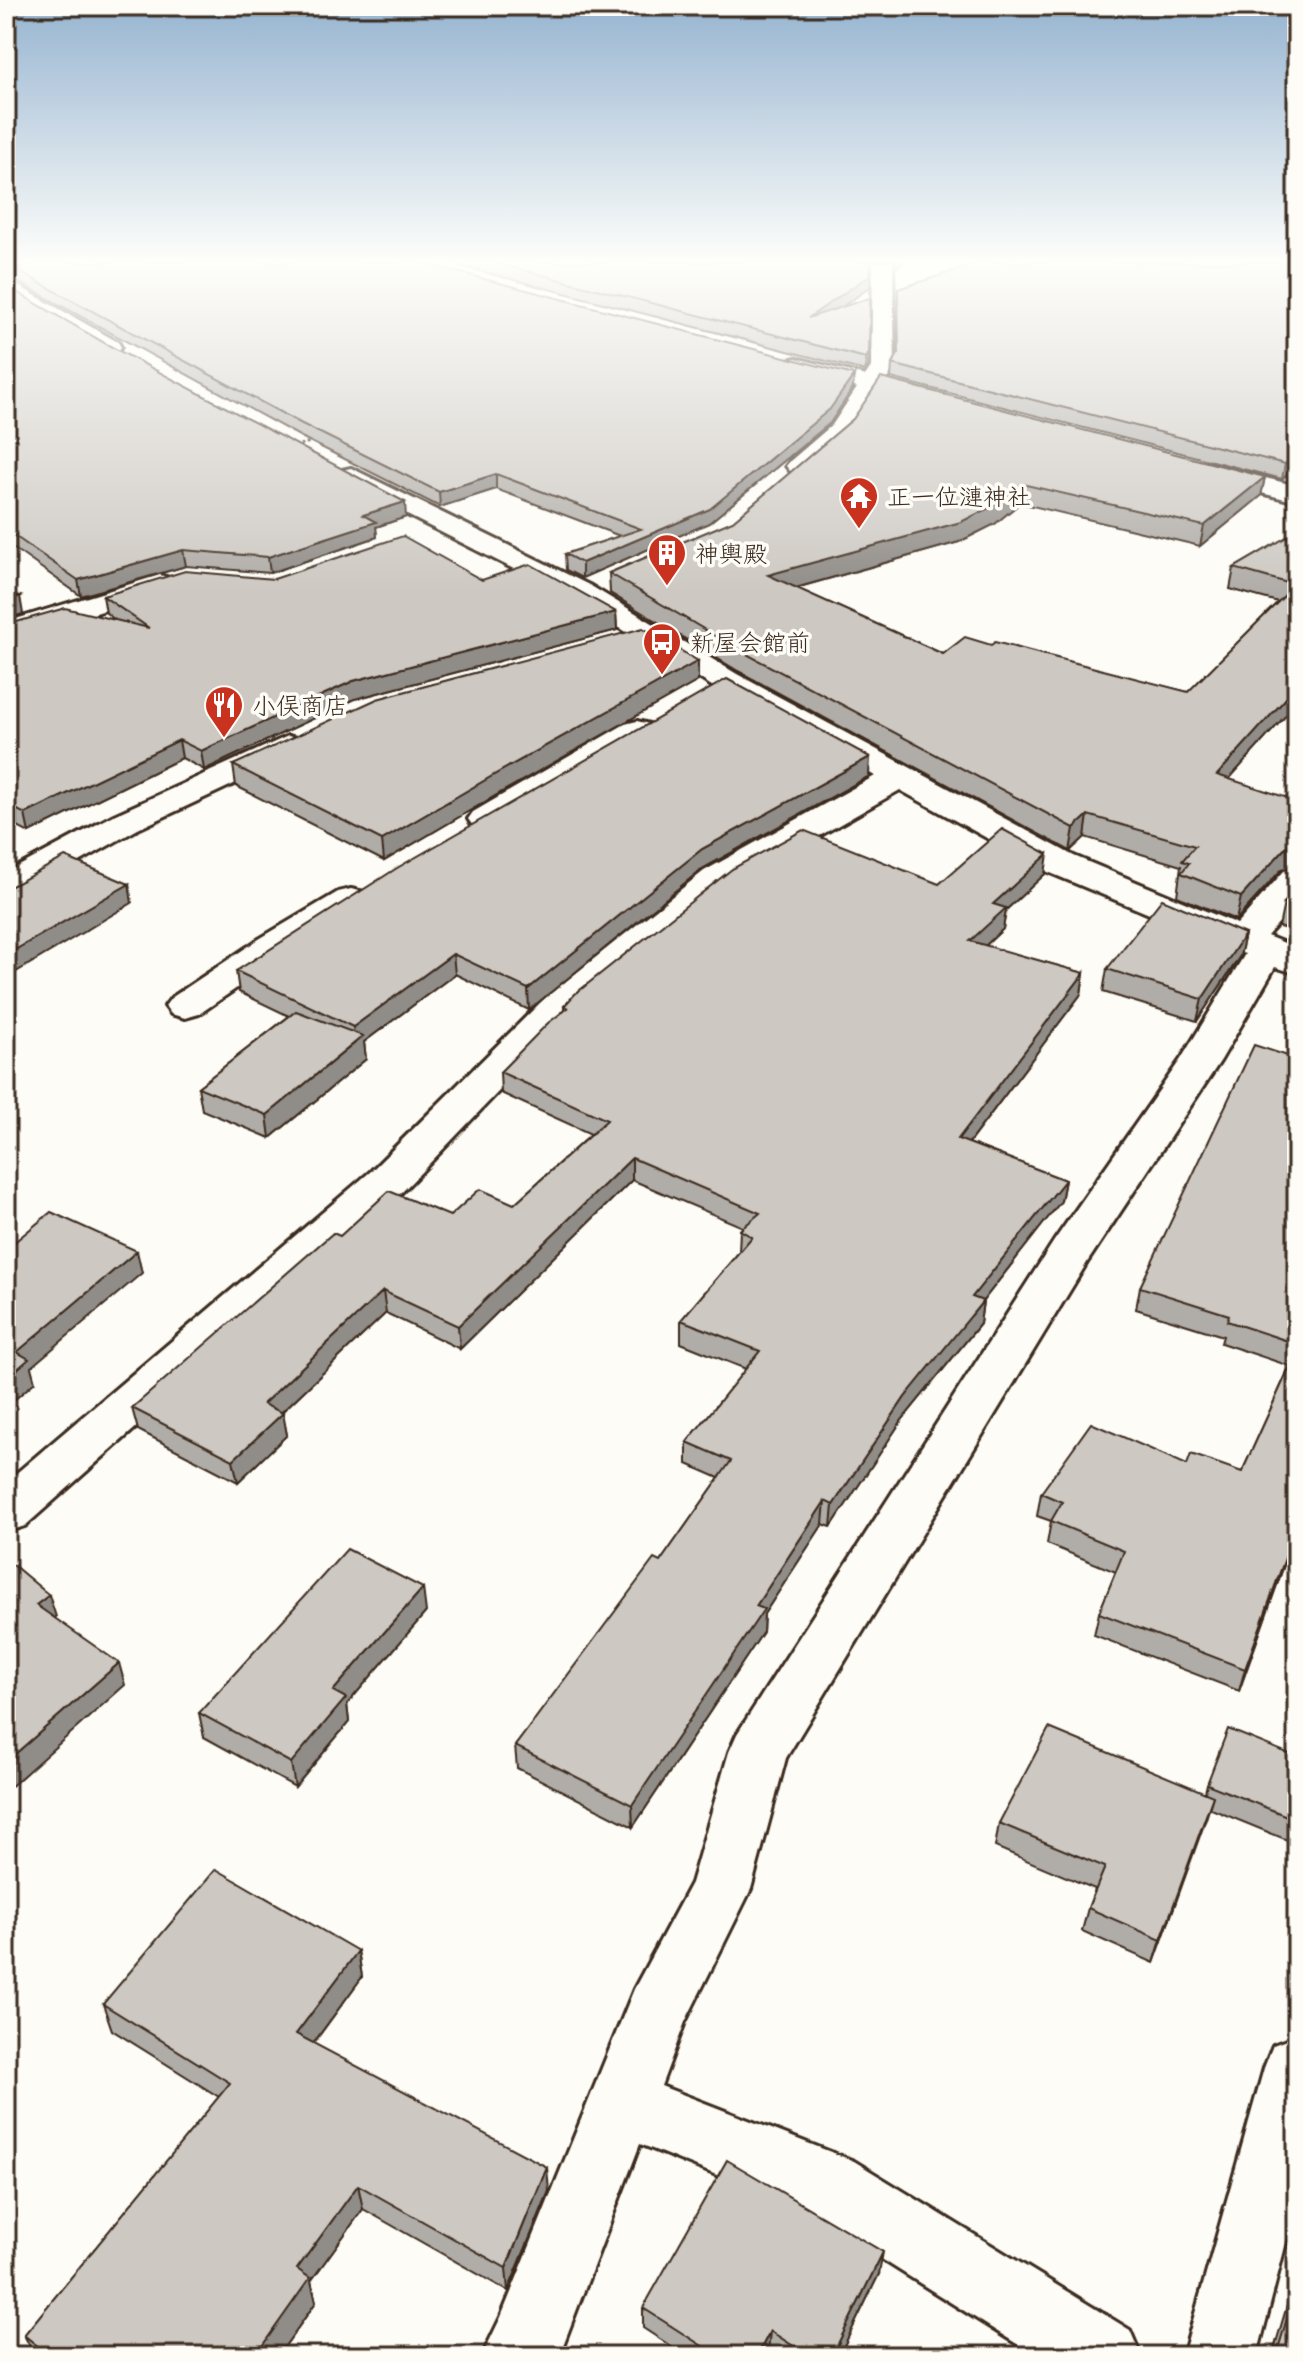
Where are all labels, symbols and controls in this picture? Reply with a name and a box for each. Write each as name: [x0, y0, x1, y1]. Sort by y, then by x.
temple icon: 正一位漣神社: [838, 475, 880, 530]
place label: 正一位漣神社: [887, 480, 1031, 512]
building icon: 神輿殿: [646, 532, 688, 587]
place label: 神輿殿: [695, 537, 767, 569]
bus stop icon: 新屋会館前: [641, 621, 683, 676]
place label: 新屋会館前: [690, 626, 810, 658]
restaurant icon: 小俣商店: [203, 684, 245, 739]
place label: 小俣商店: [252, 689, 348, 721]

